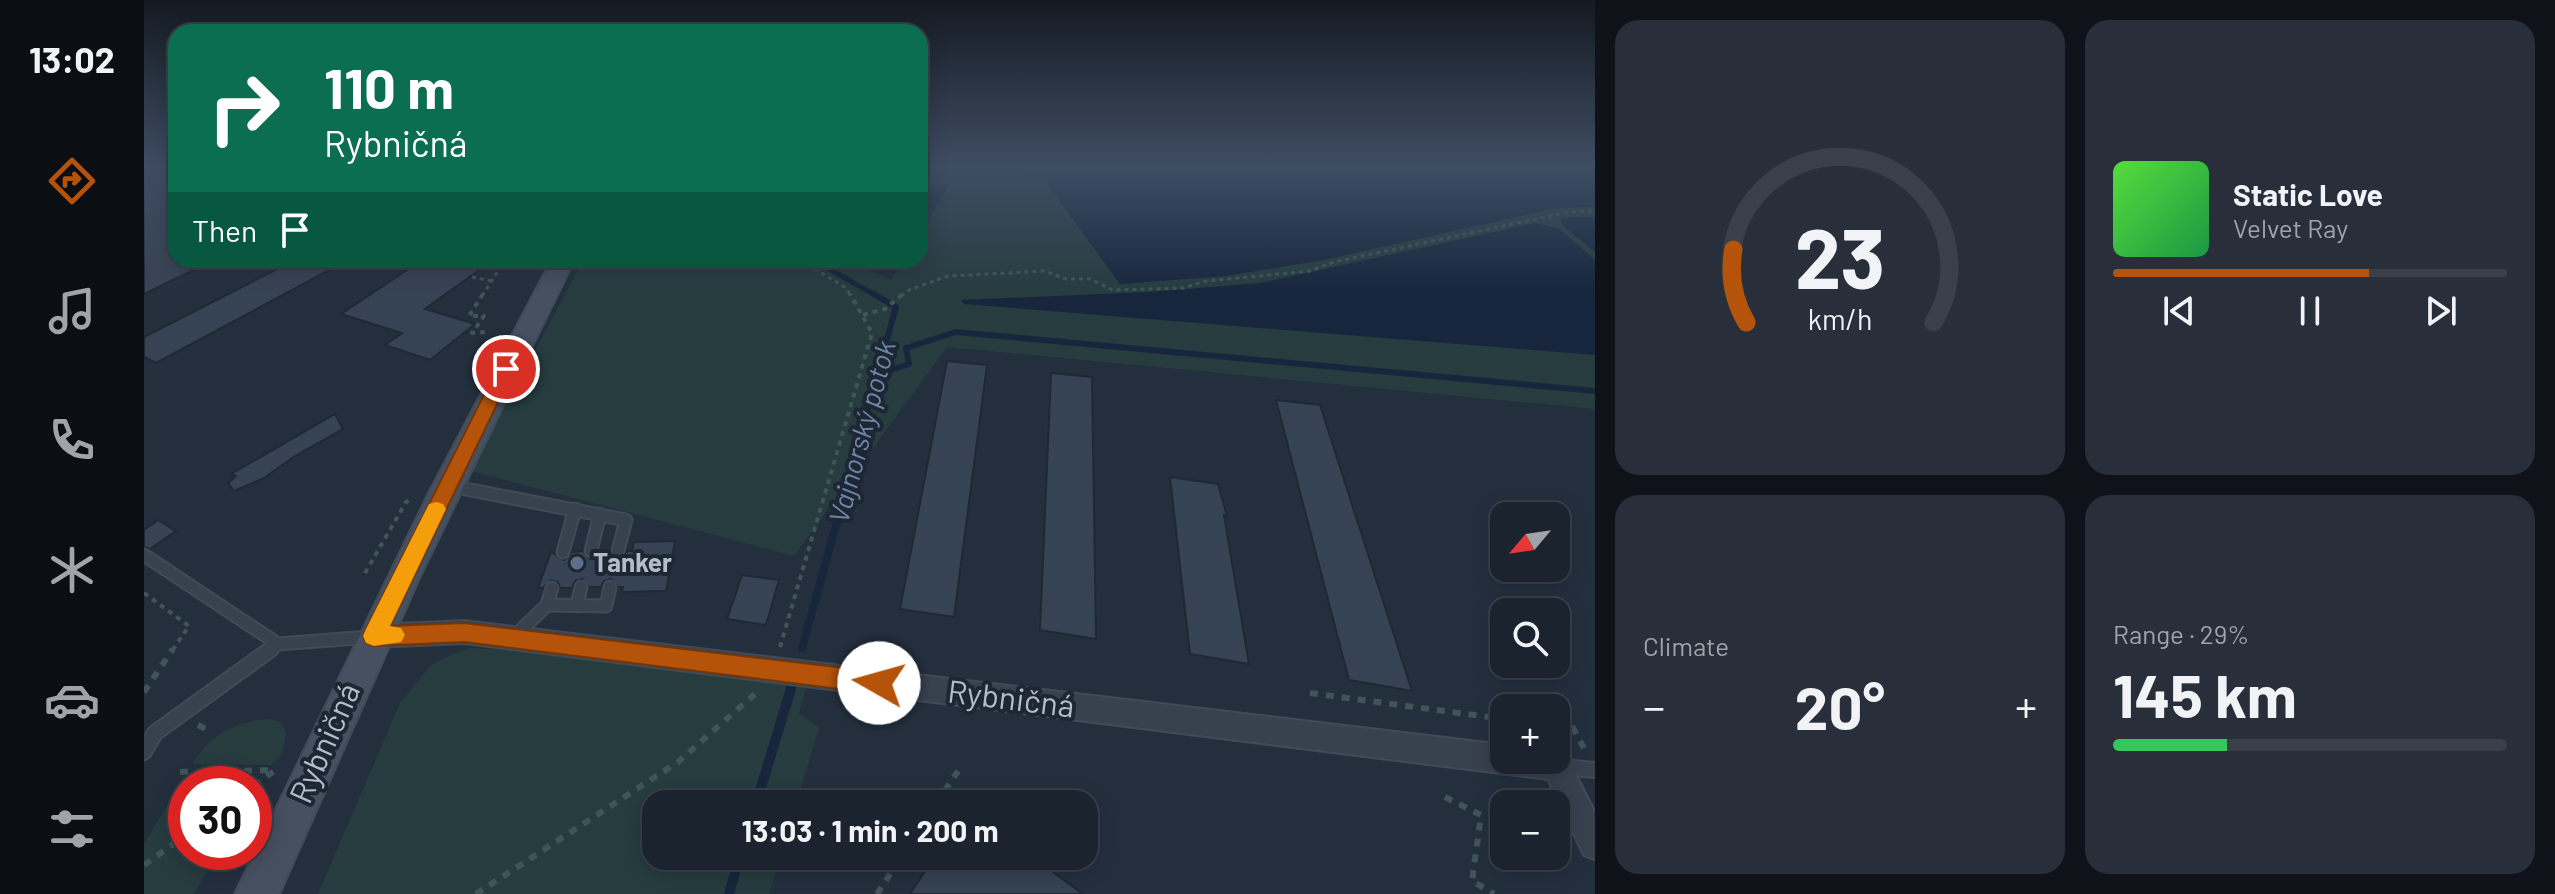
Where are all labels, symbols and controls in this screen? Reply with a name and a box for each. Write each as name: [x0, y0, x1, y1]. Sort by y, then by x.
text: 13:02: [29, 37, 115, 80]
text: 110 m: [324, 53, 454, 120]
icon: right: [192, 56, 296, 160]
text: Rybničná: [324, 121, 467, 164]
icon: directions: [44, 153, 100, 209]
text: Static Love: [2233, 176, 2383, 212]
text: 23: [1795, 206, 1885, 306]
icon: arrive: [273, 208, 317, 252]
text: Then: [192, 212, 257, 248]
text: Velvet Ray: [2233, 212, 2348, 243]
icon: music: [44, 283, 100, 339]
icon: previous: [2157, 289, 2201, 333]
icon: pause: [2288, 289, 2332, 333]
icon: next: [2419, 289, 2463, 333]
text: km/h: [1808, 301, 1872, 336]
pin: [472, 335, 540, 403]
water label: Vajnorský potok: [820, 336, 902, 527]
icon: arrive: [484, 347, 528, 391]
icon: phone: [44, 412, 100, 468]
north arrow: [1490, 502, 1570, 582]
map controls: [1490, 502, 1570, 870]
icon: climate: [44, 542, 100, 598]
place label: Tanker: [593, 546, 672, 577]
marker: Tanker: [568, 554, 586, 572]
button: search: [1490, 598, 1570, 678]
text: Range · 29%: [2113, 618, 2249, 649]
text: Climate: [1643, 630, 1729, 661]
position arrow: [837, 641, 921, 725]
text: 145 km: [2113, 658, 2297, 730]
street label: Rybničná: [946, 670, 1077, 724]
text: 20°: [1795, 670, 1885, 742]
icon: car: [44, 672, 100, 728]
street label: Rybničná: [280, 676, 366, 808]
text: −: [1643, 679, 1665, 732]
text: +: [2015, 679, 2037, 732]
button: +: [1490, 694, 1570, 774]
speed limit sign: 30: [168, 766, 272, 870]
button: −: [1490, 790, 1570, 870]
icon: filters: [44, 801, 100, 857]
text: 13:03 · 1 min · 200 m: [742, 812, 998, 848]

